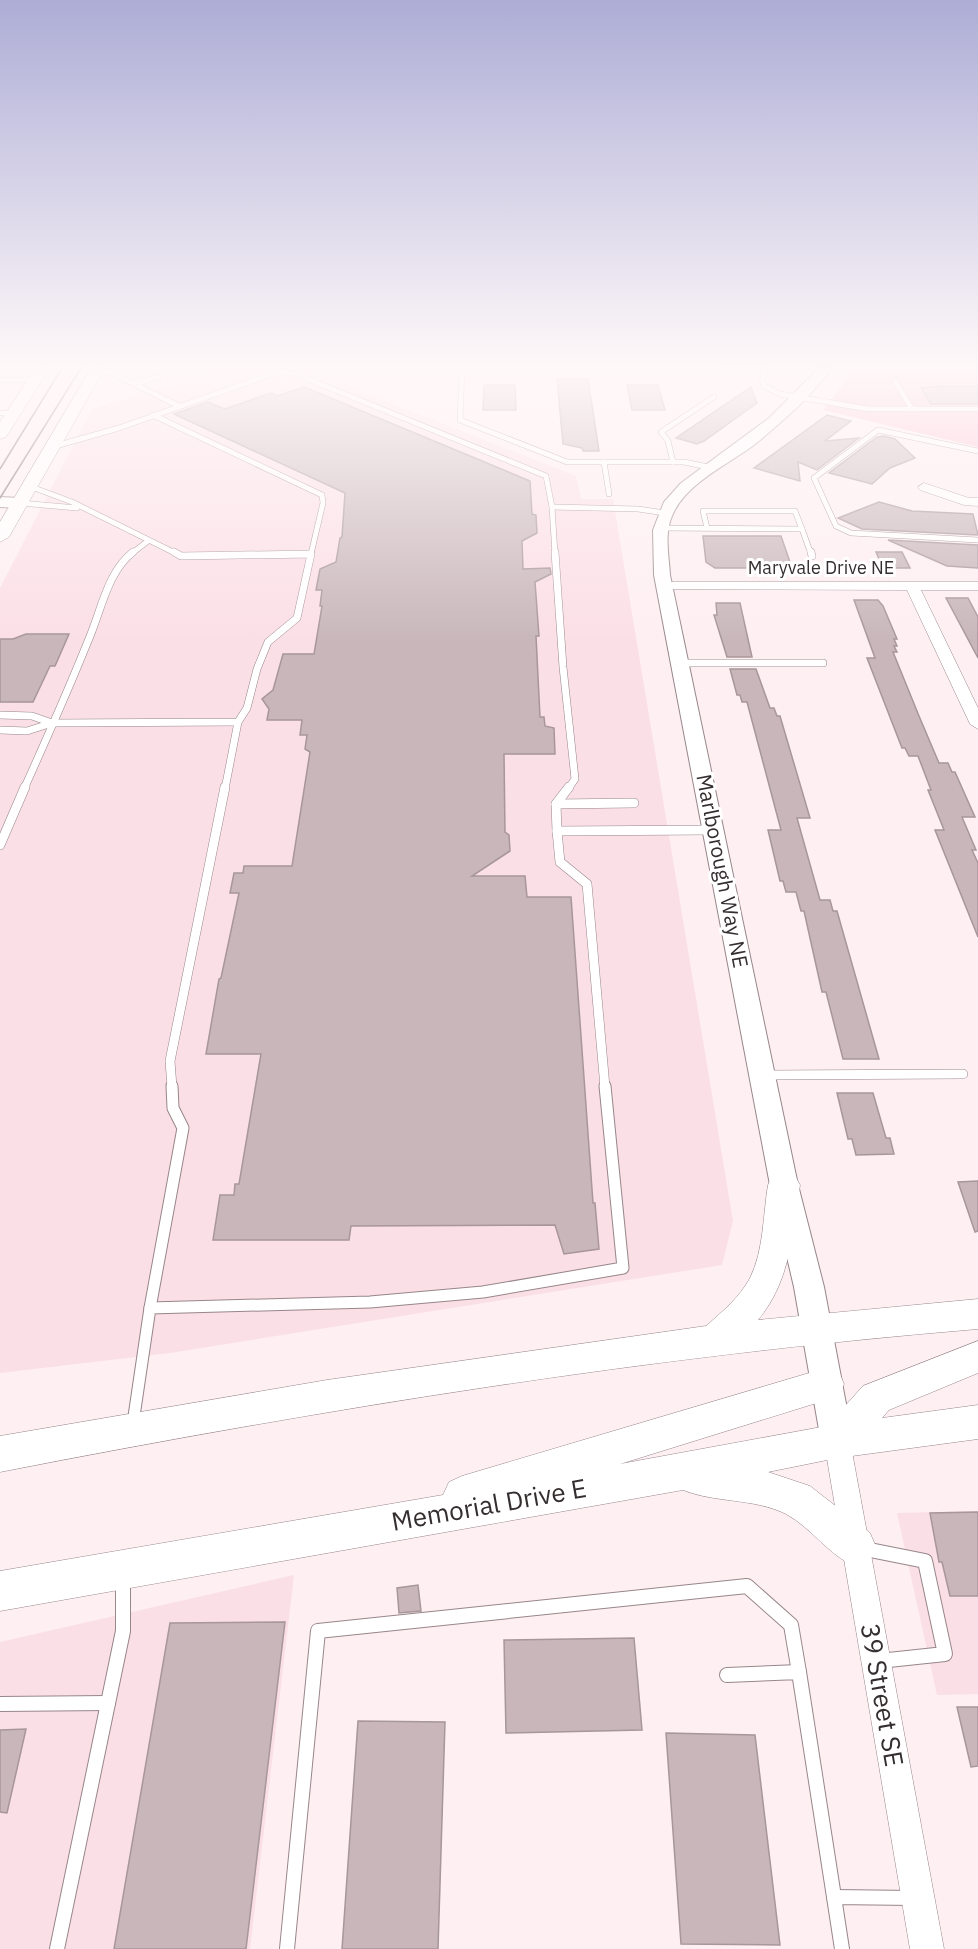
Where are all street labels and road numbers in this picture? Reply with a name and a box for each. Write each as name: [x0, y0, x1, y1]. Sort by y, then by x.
street label: Maryvale Drive NE: [748, 556, 894, 579]
street label: Marlborough Way NE: [690, 771, 756, 970]
street label: Memorial Drive E: [389, 1470, 589, 1538]
street label: 39 Street SE: [854, 1620, 912, 1769]

